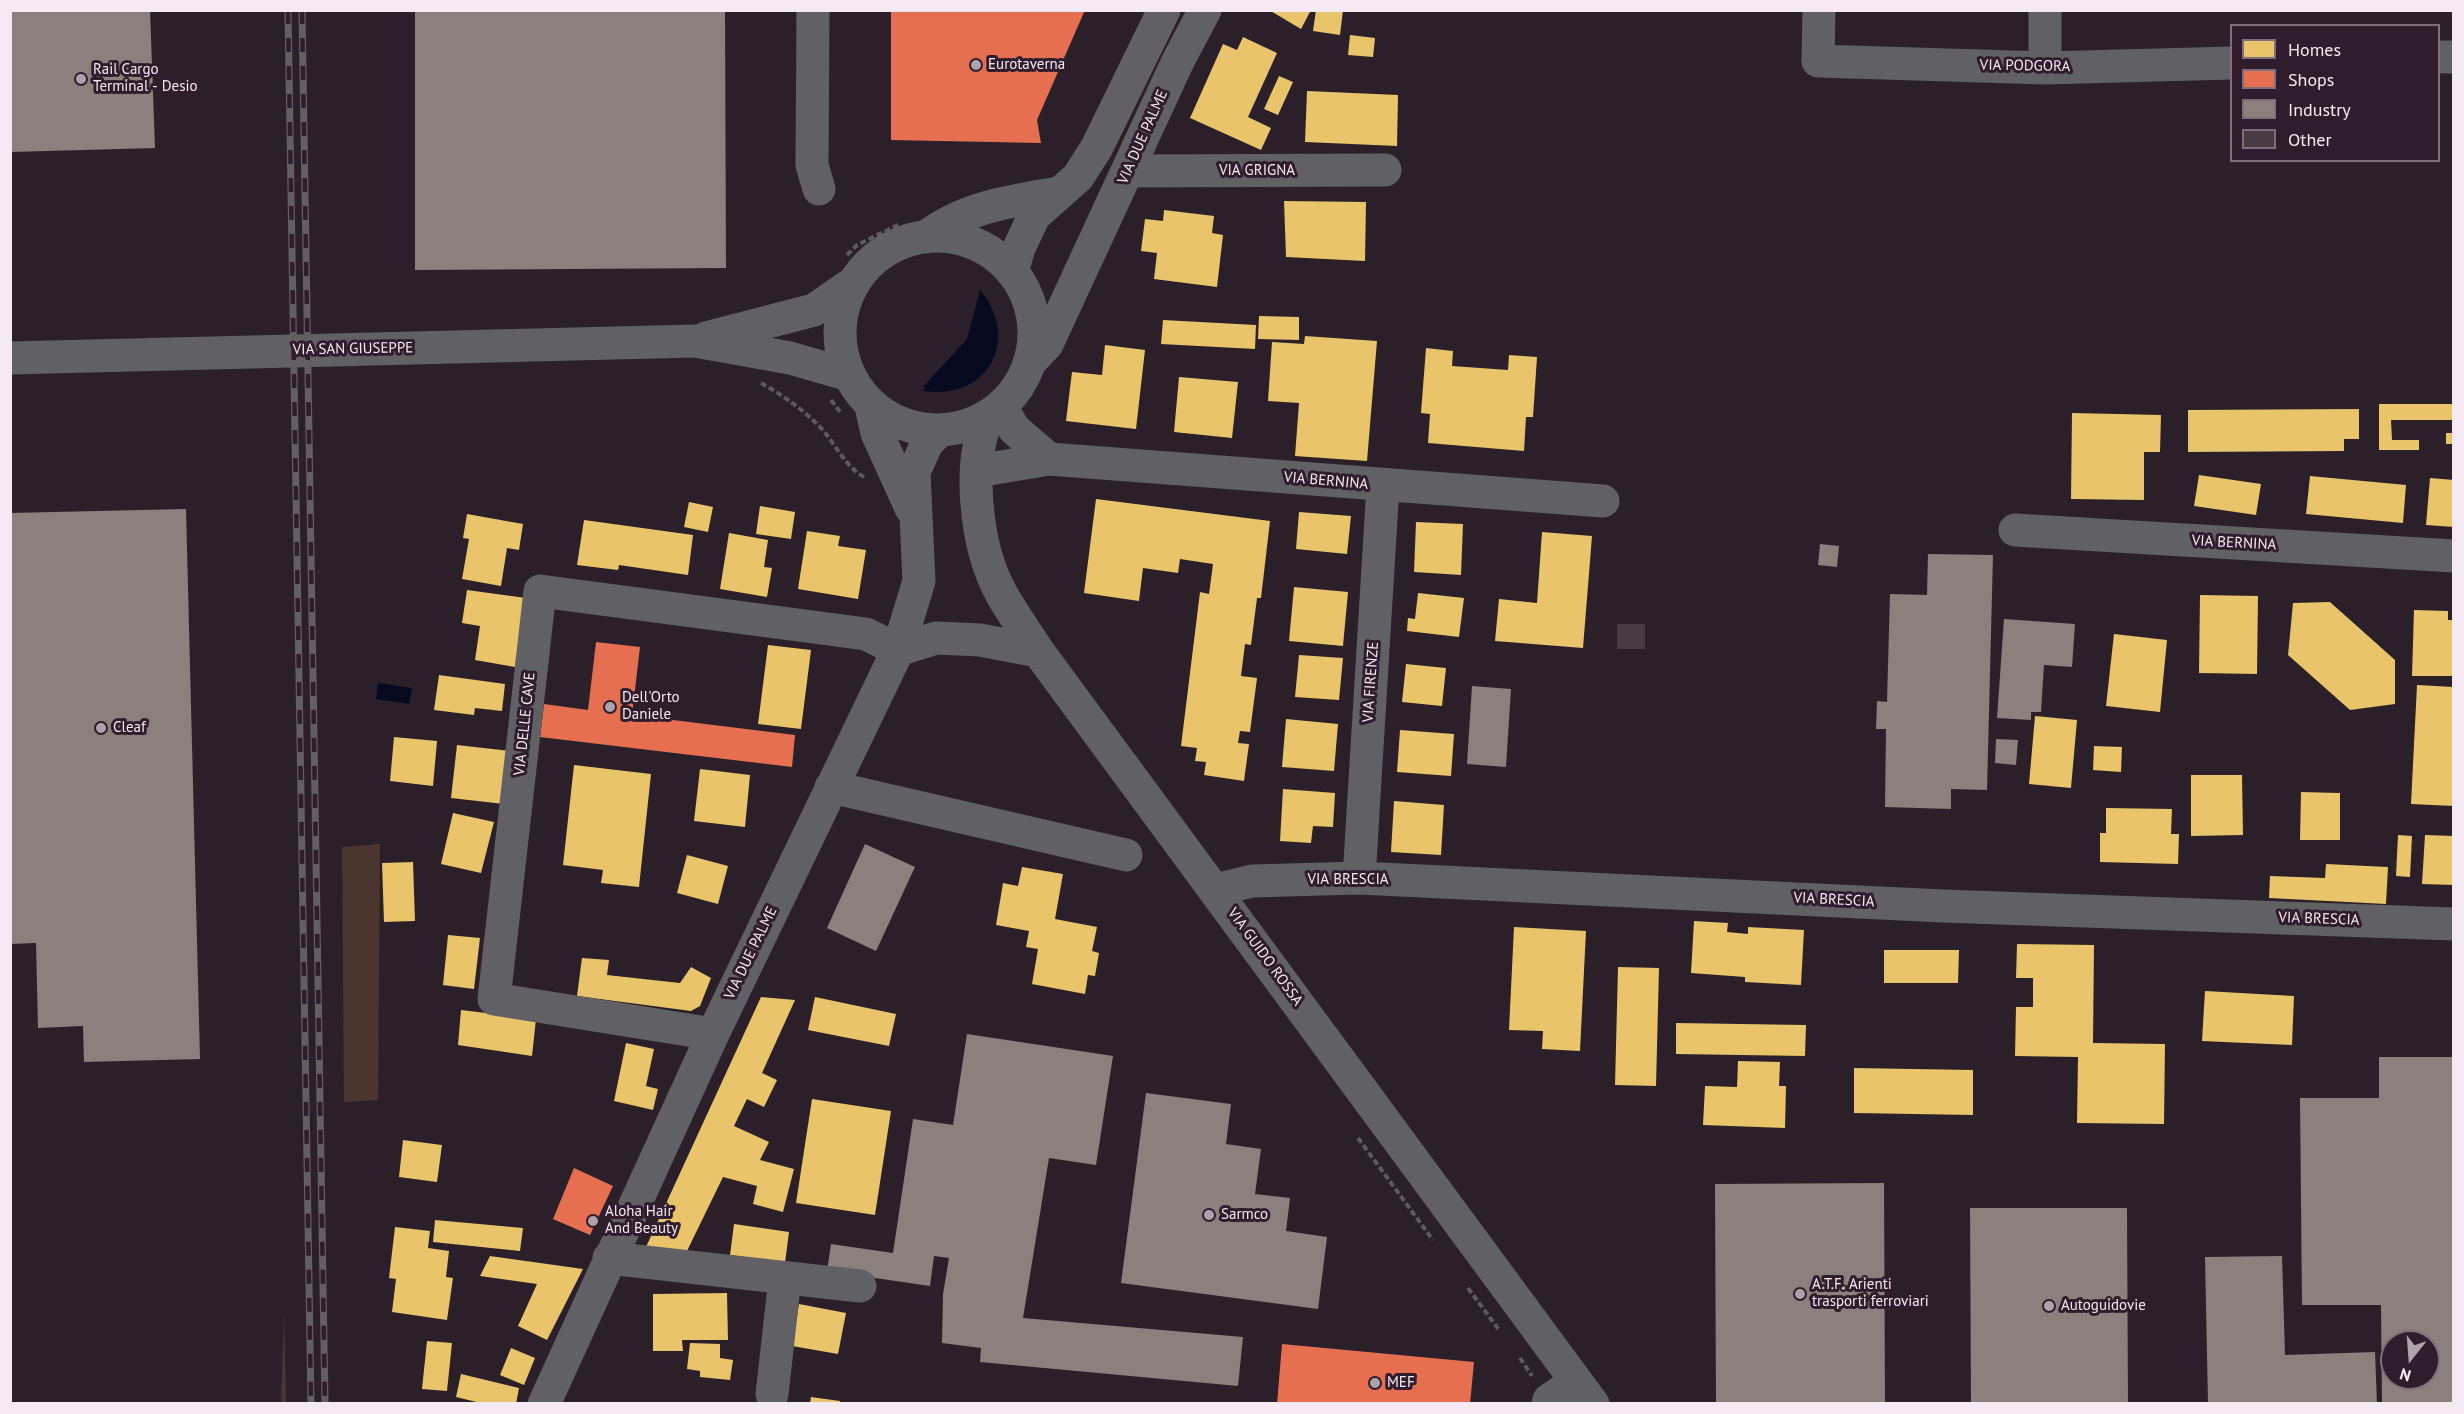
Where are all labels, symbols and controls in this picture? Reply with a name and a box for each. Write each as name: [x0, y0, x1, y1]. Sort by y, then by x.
legend: [2230, 24, 2440, 162]
text: Homes: [2288, 38, 2341, 61]
place label: Eurotaverna: [988, 56, 1065, 74]
street label: VIA PODGORA: [1980, 56, 2070, 76]
marker: Eurotaverna: [969, 58, 983, 72]
place label: Rail Cargo Terminal - Desio: [93, 61, 198, 96]
text: Shops: [2288, 68, 2334, 91]
marker: Rail Cargo Terminal - Desio: [74, 72, 88, 86]
street label: VIA DUE PALME: [1114, 87, 1172, 187]
text: Industry: [2288, 98, 2351, 121]
text: Other: [2288, 128, 2332, 151]
street label: VIA GRIGNA: [1219, 162, 1295, 180]
street label: VIA SAN GIUSEPPE: [293, 339, 413, 359]
street label: VIA BERNINA: [1283, 468, 1369, 494]
street label: VIA BERNINA: [2191, 532, 2277, 554]
street label: VIA FIRENZE: [1359, 641, 1383, 723]
street label: VIA DELLE CAVE: [511, 671, 539, 777]
place label: Dell'Orto Daniele: [622, 689, 680, 724]
marker: Dell'Orto Daniele: [603, 700, 617, 714]
place label: Cleaf: [113, 719, 146, 737]
marker: Cleaf: [94, 721, 108, 735]
street label: VIA BRESCIA: [1307, 871, 1389, 889]
street label: VIA BRESCIA: [1793, 889, 1875, 911]
street label: VIA DUE PALME: [721, 904, 781, 1002]
street label: VIA GUIDO ROSSA: [1224, 905, 1306, 1009]
street label: VIA BRESCIA: [2278, 909, 2360, 929]
place label: Aloha Hair And Beauty: [605, 1203, 678, 1238]
place label: Sarmco: [1221, 1206, 1268, 1224]
marker: Sarmco: [1202, 1208, 1216, 1222]
marker: Aloha Hair And Beauty: [586, 1214, 600, 1228]
place label: A.T.F. Arienti trasporti ferroviari: [1812, 1276, 1929, 1311]
marker: A.T.F. Arienti trasporti ferroviari: [1793, 1287, 1807, 1301]
place label: Autoguidovie: [2061, 1297, 2146, 1315]
marker: Autoguidovie: [2042, 1299, 2056, 1313]
north arrow: [2380, 1330, 2440, 1390]
text: N: [2397, 1364, 2413, 1386]
place label: MEF: [1387, 1374, 1415, 1392]
marker: MEF: [1368, 1376, 1382, 1390]

